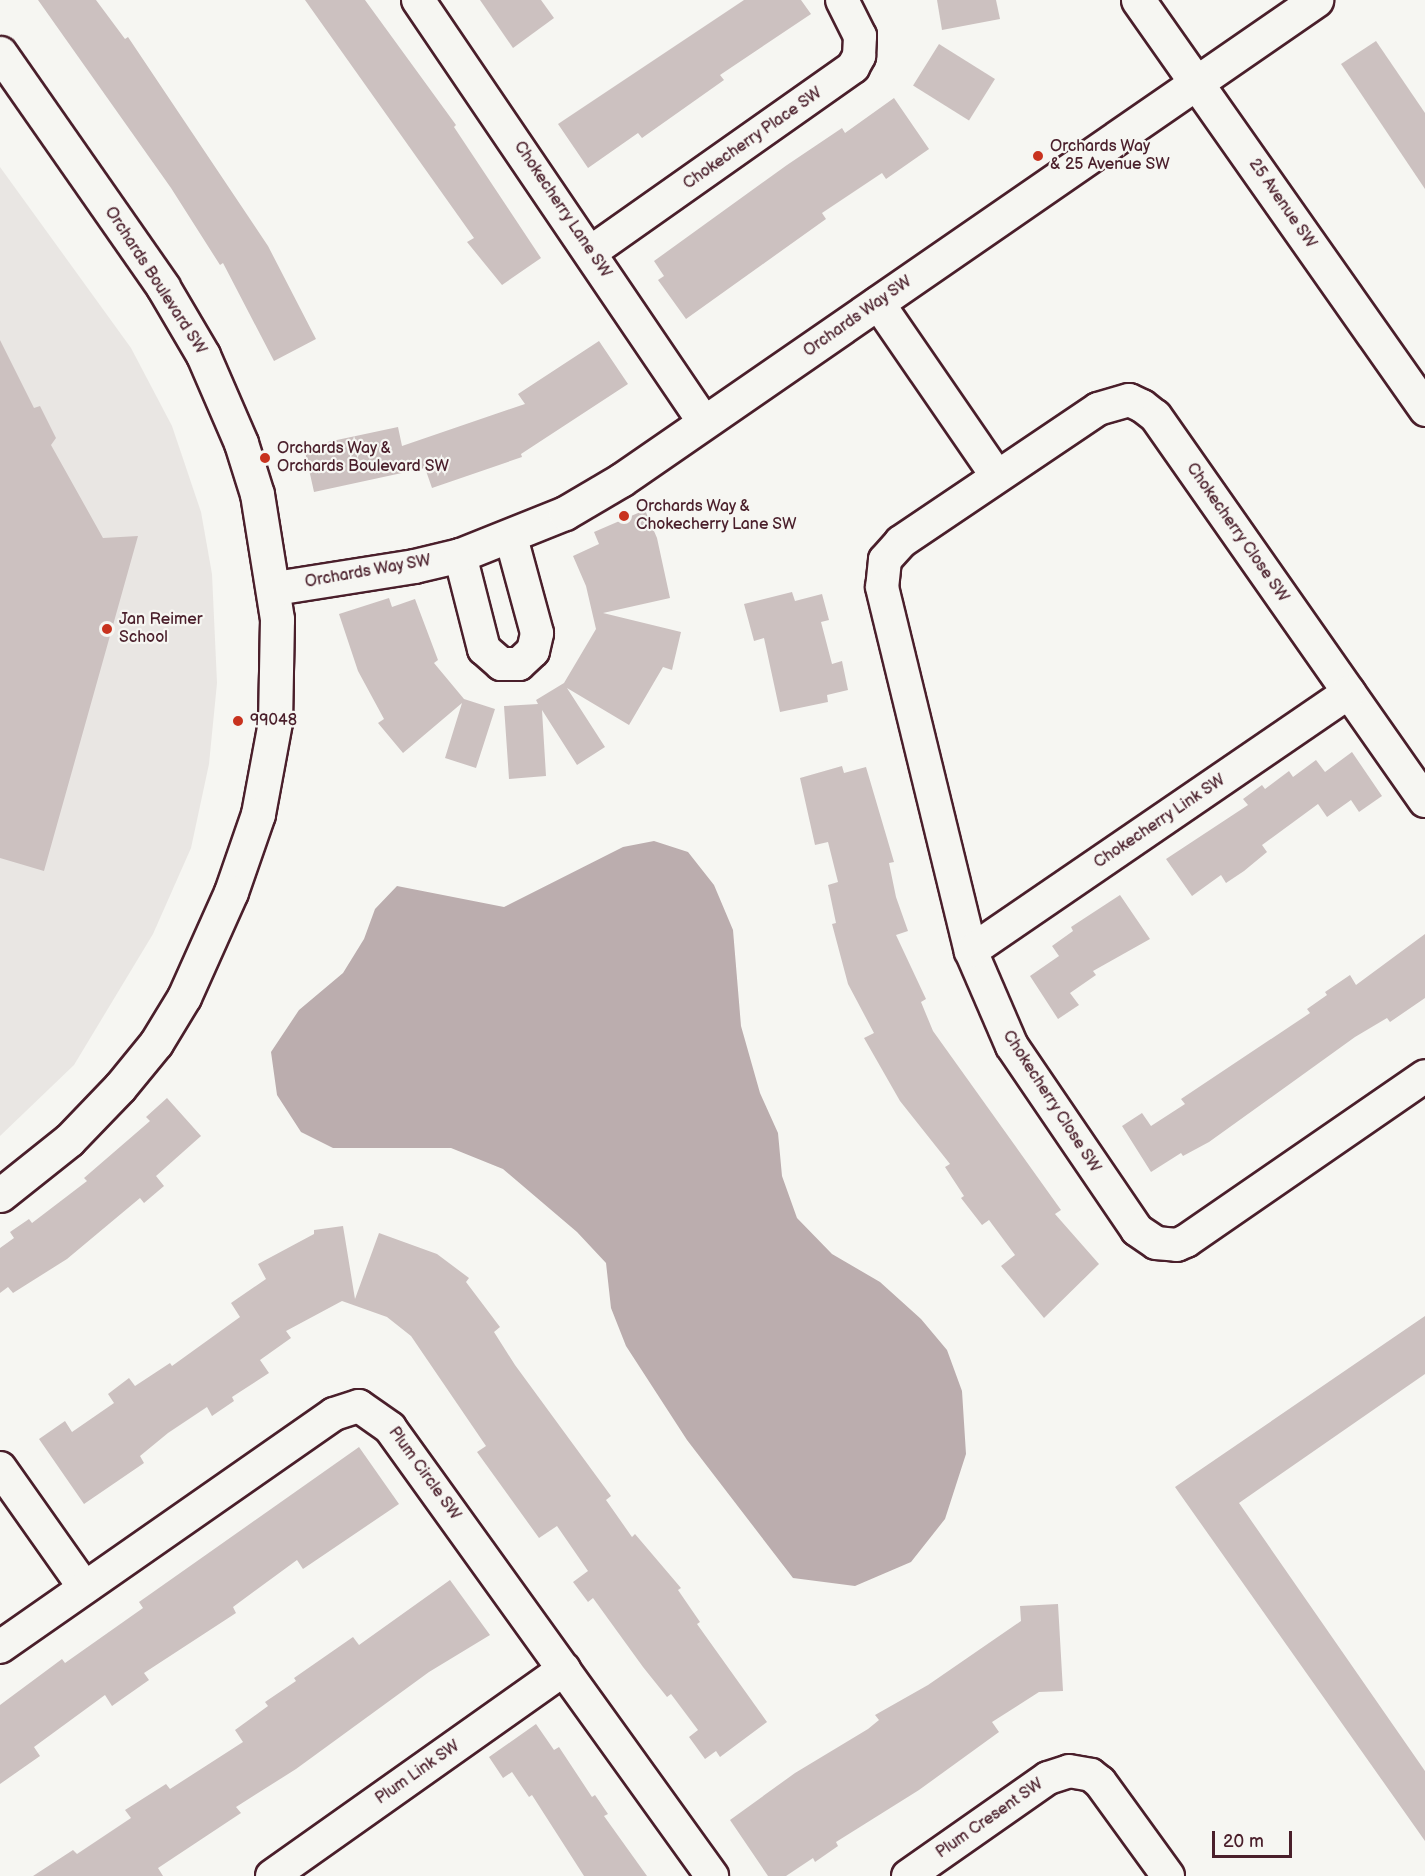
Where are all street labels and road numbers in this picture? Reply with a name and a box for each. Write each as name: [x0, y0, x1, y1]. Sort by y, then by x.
street label: Chokecherry Place SW: [679, 83, 827, 195]
street label: Chokecherry Lane SW: [509, 137, 615, 283]
street label: 25 Avenue SW: [1244, 155, 1320, 253]
street label: Orchards Boulevard SW: [100, 203, 210, 359]
street label: Orchards Way SW: [799, 272, 917, 362]
street label: Chokecherry Close SW: [1181, 459, 1293, 607]
street label: Orchards Way SW: [303, 551, 433, 593]
street label: Chokecherry Link SW: [1090, 771, 1230, 873]
street label: Chokecherry Close SW: [997, 1027, 1105, 1177]
street label: Plum Circle SW: [384, 1424, 464, 1524]
street label: Plum Link SW: [372, 1737, 464, 1809]
street label: Plum Cresent SW: [933, 1775, 1047, 1863]

